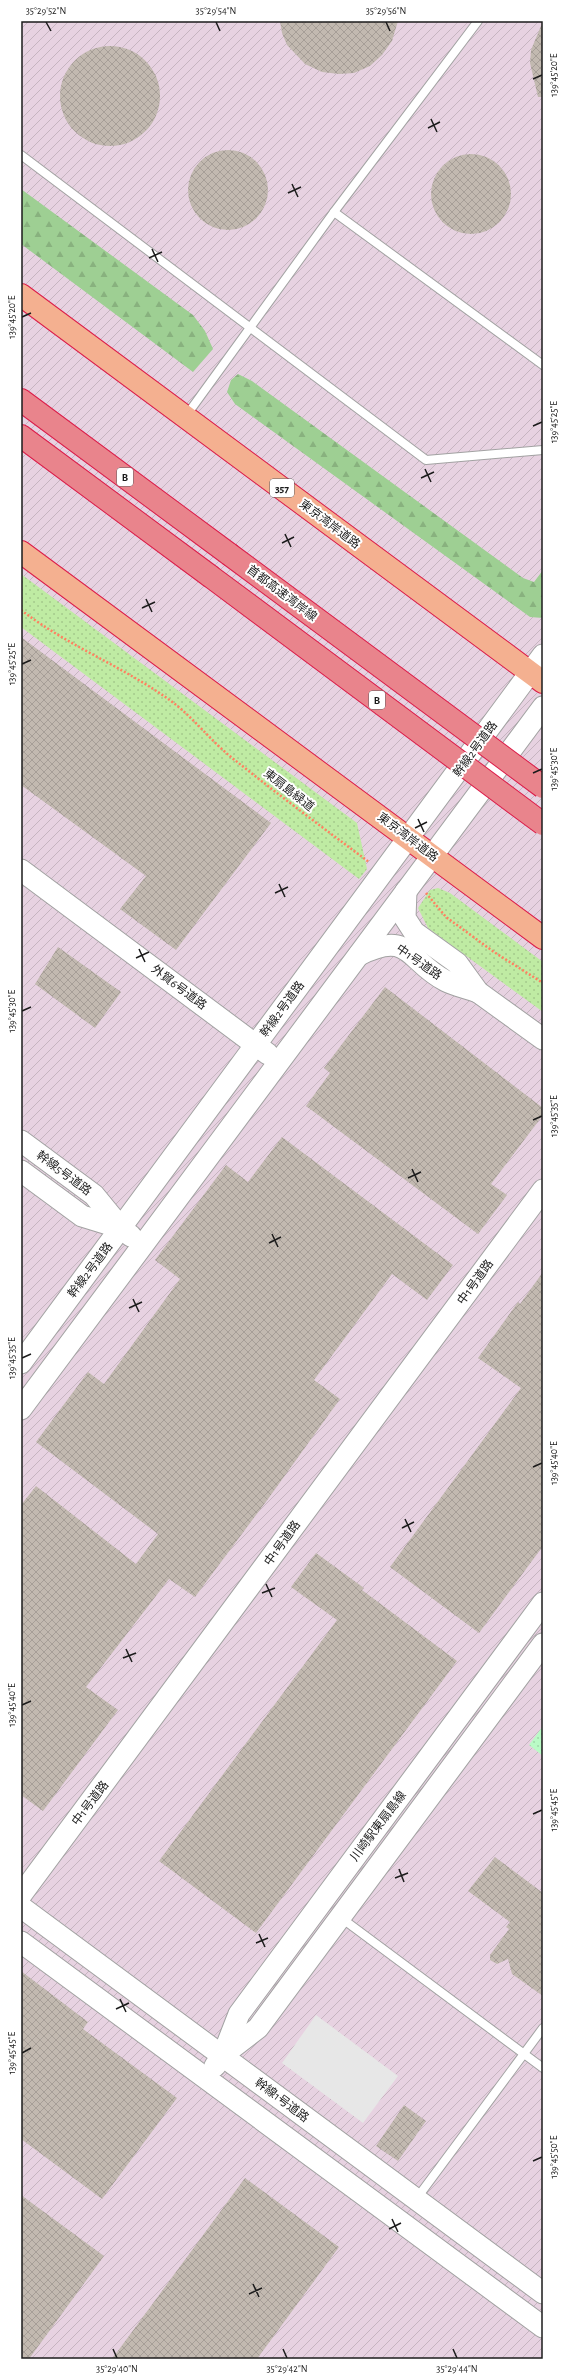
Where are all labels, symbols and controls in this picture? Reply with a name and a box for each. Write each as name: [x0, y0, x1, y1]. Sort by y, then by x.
text: 35°29'52"N: [26, 6, 66, 16]
text: 35°29'54"N: [196, 6, 236, 16]
text: 35°29'56"N: [366, 6, 406, 16]
text: 139°45'20"E: [549, 53, 559, 97]
text: 139°45'20"E: [7, 295, 17, 339]
text: 139°45'25"E: [549, 401, 559, 443]
road number: B: [117, 468, 133, 486]
road number: 357: [270, 479, 294, 497]
street label: 東京湾岸道路: [298, 497, 363, 550]
street label: 首都高速湾岸線: [245, 562, 320, 623]
text: 139°45'25"E: [7, 643, 17, 685]
road number: B: [369, 691, 385, 709]
street label: 幹線2号道路: [450, 718, 499, 779]
text: 139°45'30"E: [549, 747, 559, 790]
street label: 東扇島緑道: [262, 766, 317, 813]
street label: 東京湾岸道路: [376, 810, 441, 863]
street label: 中1号道路: [394, 941, 444, 982]
street label: 外貿6号道路: [149, 962, 209, 1012]
street label: 幹線2号道路: [257, 978, 306, 1039]
text: 139°45'30"E: [7, 989, 17, 1032]
text: 139°45'35"E: [549, 1095, 559, 1137]
street label: 幹線5号道路: [34, 1148, 94, 1197]
street label: 幹線2号道路: [65, 1240, 114, 1300]
street label: 中1号道路: [454, 1257, 495, 1307]
text: 139°45'35"E: [7, 1337, 17, 1379]
text: 139°45'40"E: [549, 1441, 559, 1485]
street label: 中1号道路: [261, 1518, 302, 1568]
text: 139°45'40"E: [7, 1683, 17, 1727]
street label: 中1号道路: [69, 1778, 110, 1827]
street label: 川崎駅東扇島線: [347, 1788, 408, 1863]
text: 139°45'45"E: [549, 1789, 559, 1831]
text: 139°45'45"E: [7, 2032, 17, 2074]
street label: 幹線1号道路: [253, 2075, 312, 2124]
text: 139°45'50"E: [549, 2135, 559, 2178]
text: 35°29'40"N: [96, 2364, 138, 2374]
text: 35°29'42"N: [266, 2364, 308, 2374]
text: 35°29'44"N: [436, 2364, 478, 2374]

